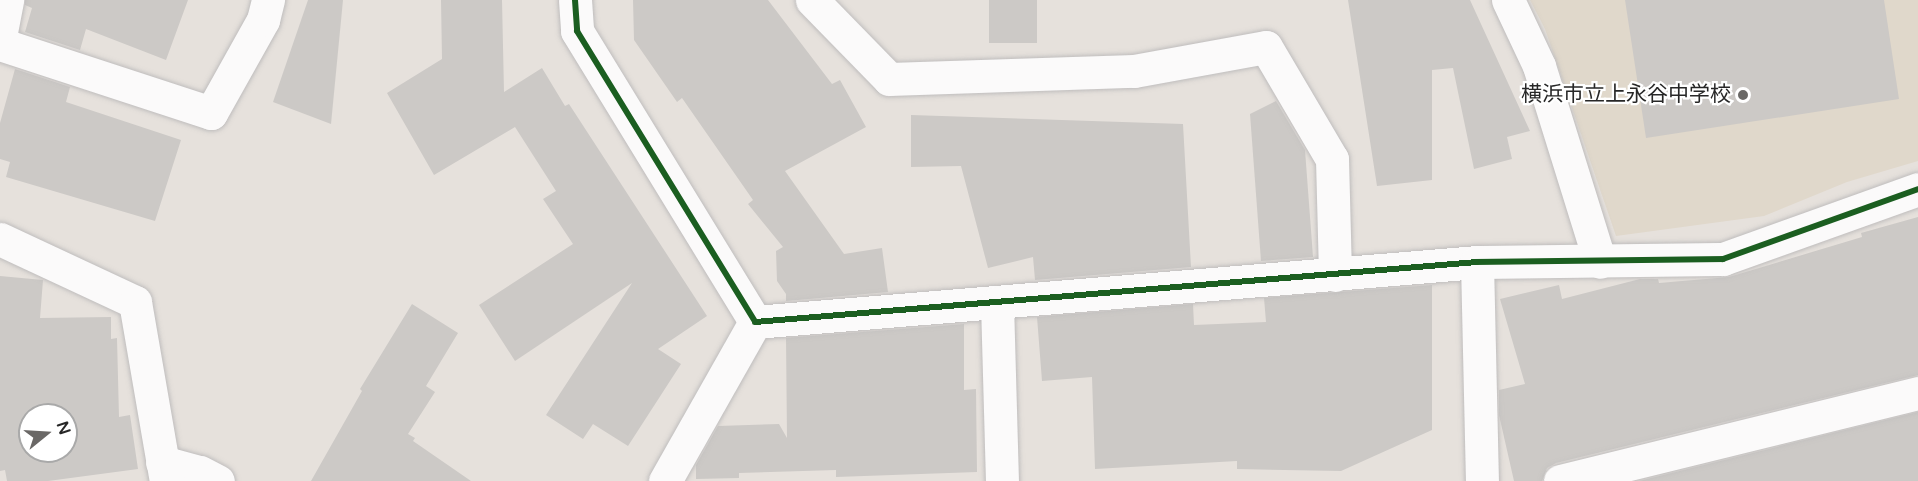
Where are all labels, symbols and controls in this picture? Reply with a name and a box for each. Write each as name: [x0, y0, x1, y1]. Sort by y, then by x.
place label: 横浜市立上永谷中学校: [1521, 82, 1731, 108]
marker: 横浜市立上永谷中学校: [1736, 88, 1750, 102]
north arrow: [18, 403, 78, 463]
text: N: [52, 419, 75, 437]

